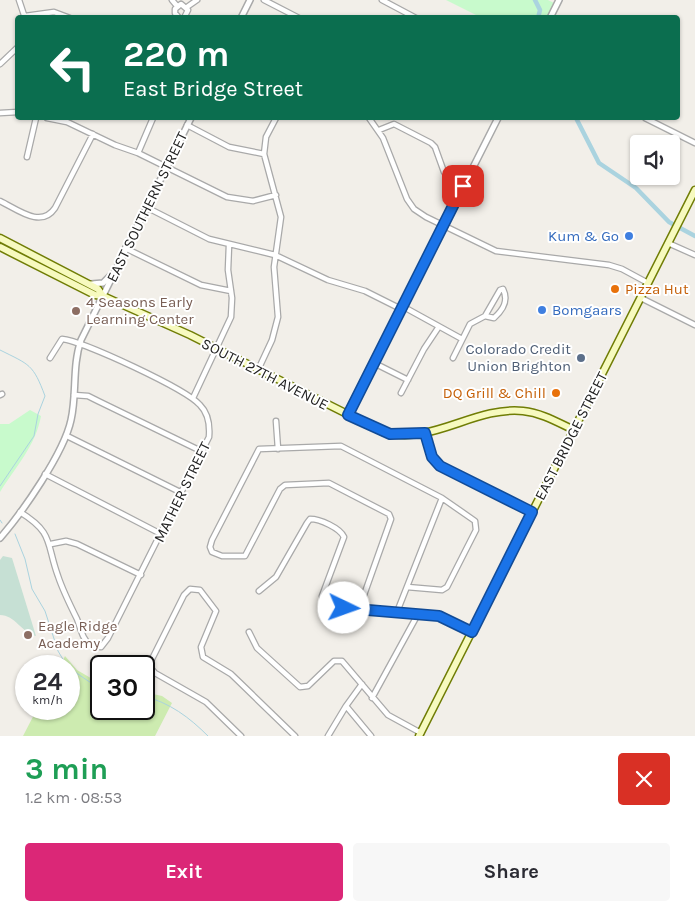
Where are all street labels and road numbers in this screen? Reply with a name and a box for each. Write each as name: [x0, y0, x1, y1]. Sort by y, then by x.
street label: EAST SOUTHERN STREET: [103, 129, 191, 285]
street label: SOUTH 27TH AVENUE: [199, 334, 331, 414]
street label: EAST BRIDGE STREET: [531, 368, 611, 503]
street label: MATHER STREET: [150, 438, 214, 545]

